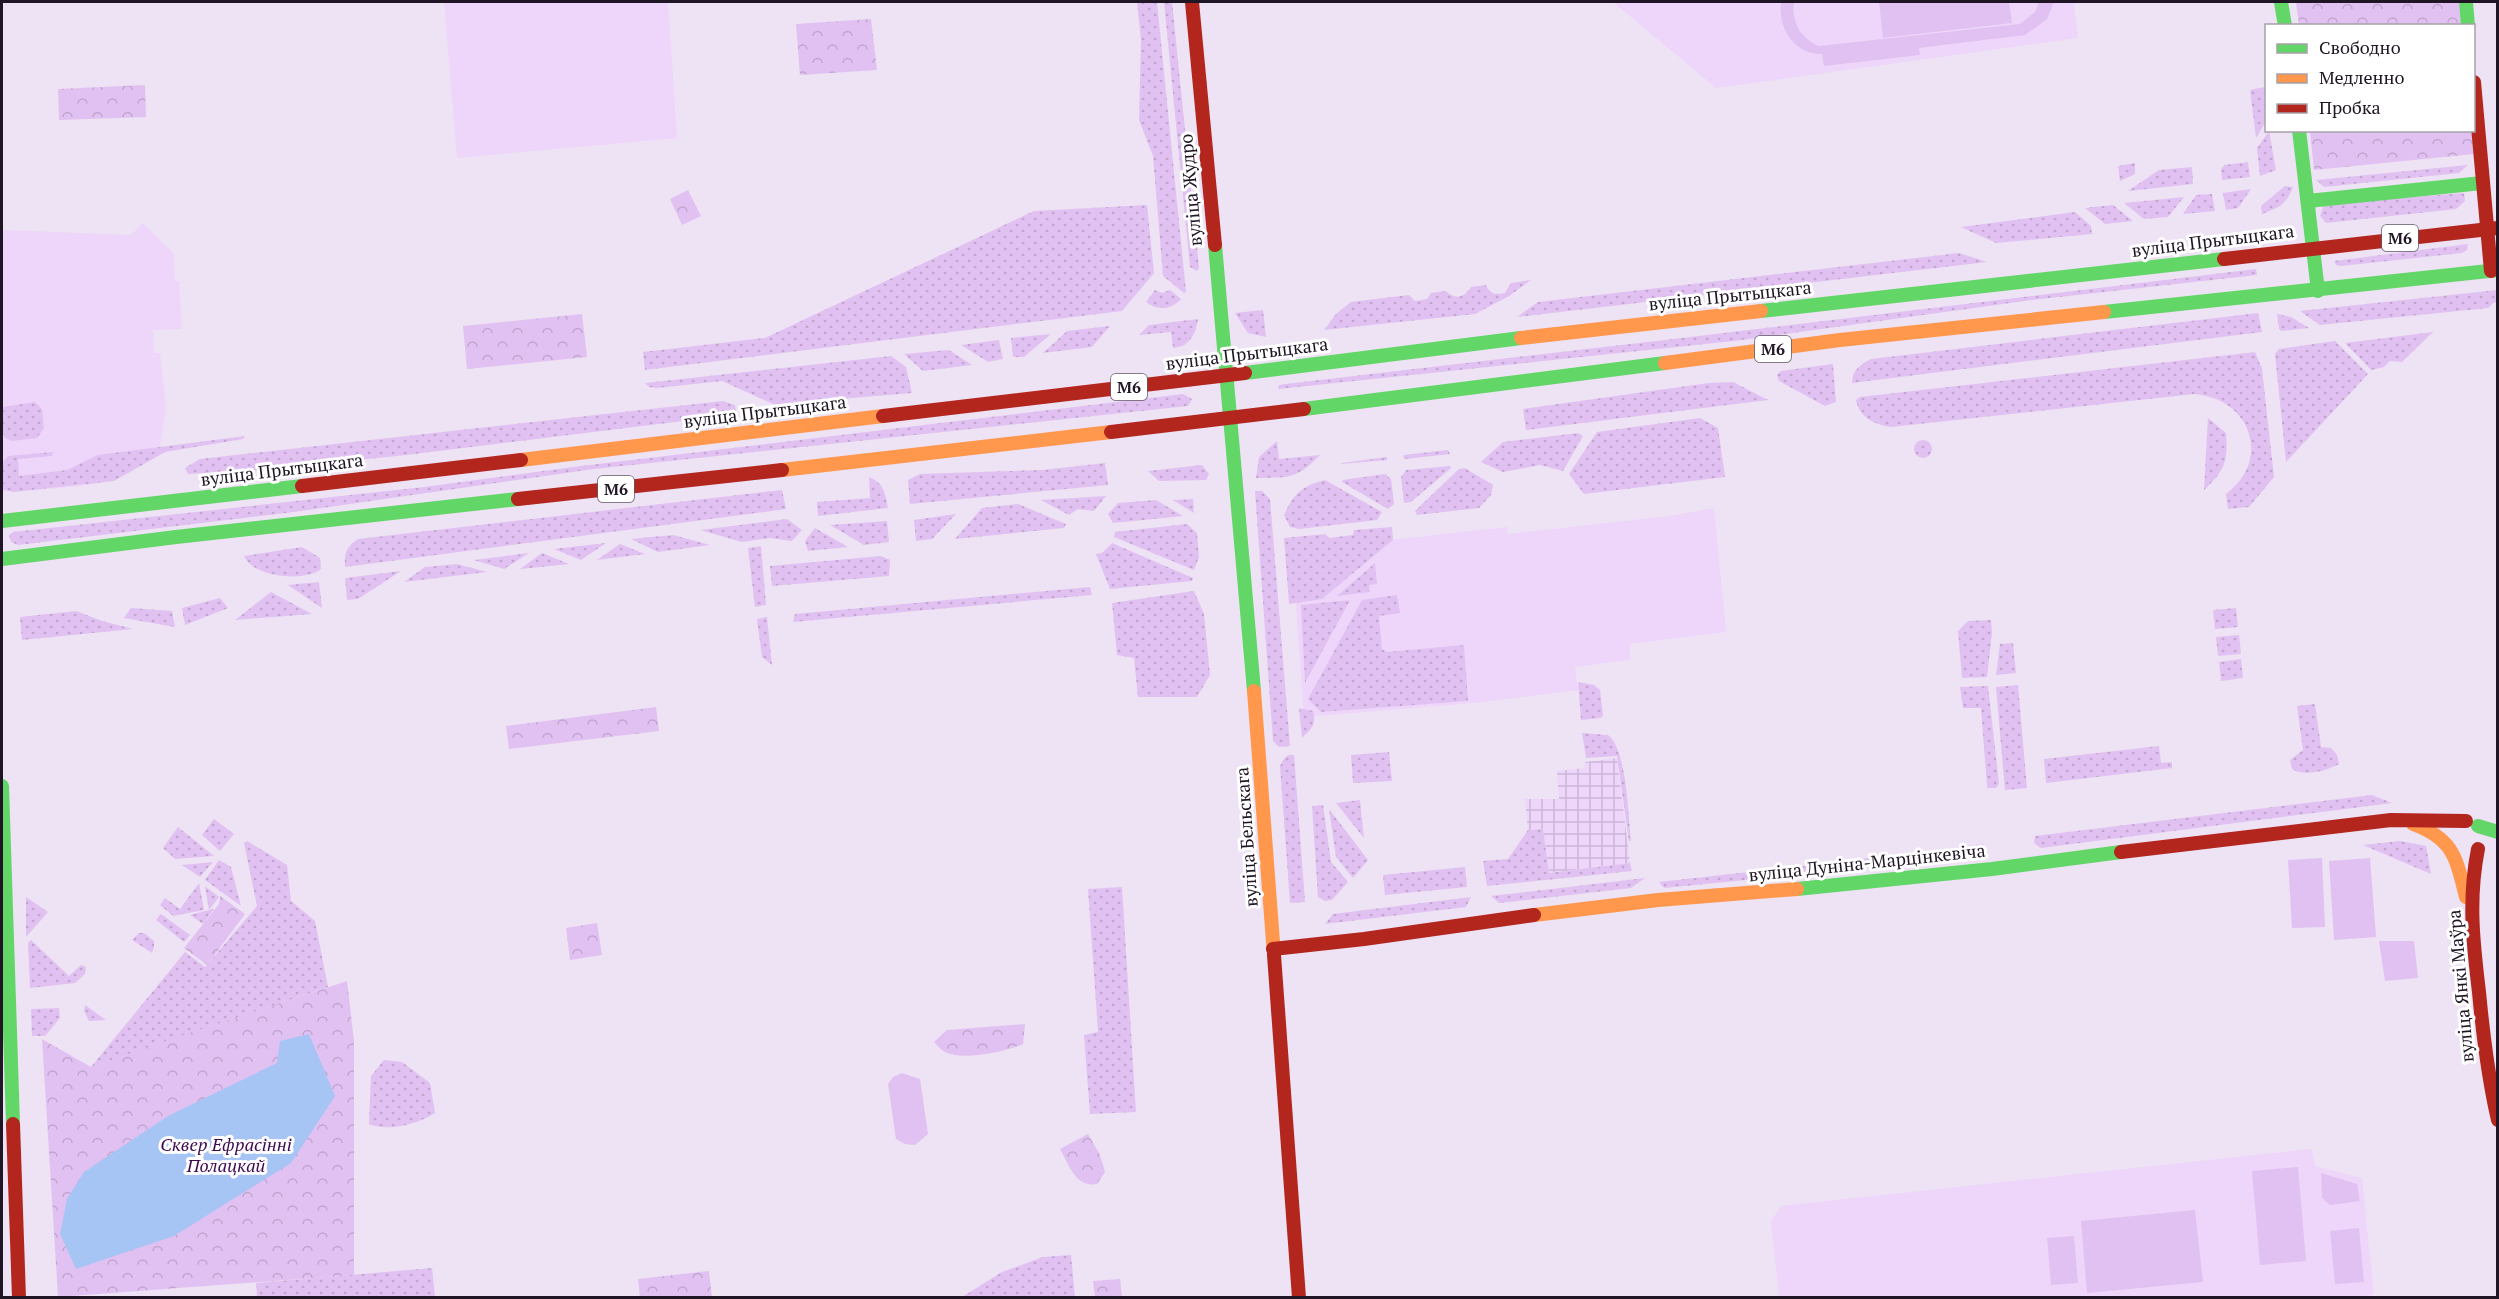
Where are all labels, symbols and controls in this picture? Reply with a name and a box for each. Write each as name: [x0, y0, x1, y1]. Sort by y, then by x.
legend: [2265, 24, 2475, 132]
text: Свободно: [2319, 35, 2401, 59]
text: Медленно: [2319, 65, 2405, 89]
text: Пробка: [2319, 95, 2381, 119]
street label: вуліца Жудро: [1173, 133, 1207, 247]
street label: вуліца Прытыцкага: [2130, 218, 2295, 262]
road number: М6: [2382, 225, 2418, 251]
street label: вуліца Прытыцкага: [1647, 275, 1812, 315]
street label: вуліца Прытыцкага: [1164, 331, 1329, 375]
road number: М6: [1755, 336, 1791, 362]
road number: М6: [1111, 374, 1147, 400]
street label: вуліца Прытыцкага: [682, 389, 847, 433]
street label: вуліца Прытыцкага: [199, 447, 364, 491]
road number: М6: [598, 476, 634, 502]
street label: вуліца Бельскага: [1229, 766, 1263, 908]
street label: вуліца Дуніна-Марцінкевіча: [1747, 838, 1987, 886]
street label: вуліца Янкі Маўра: [2441, 909, 2479, 1063]
park label: Сквер Ефрасінні Полацкай: [160, 1132, 292, 1177]

